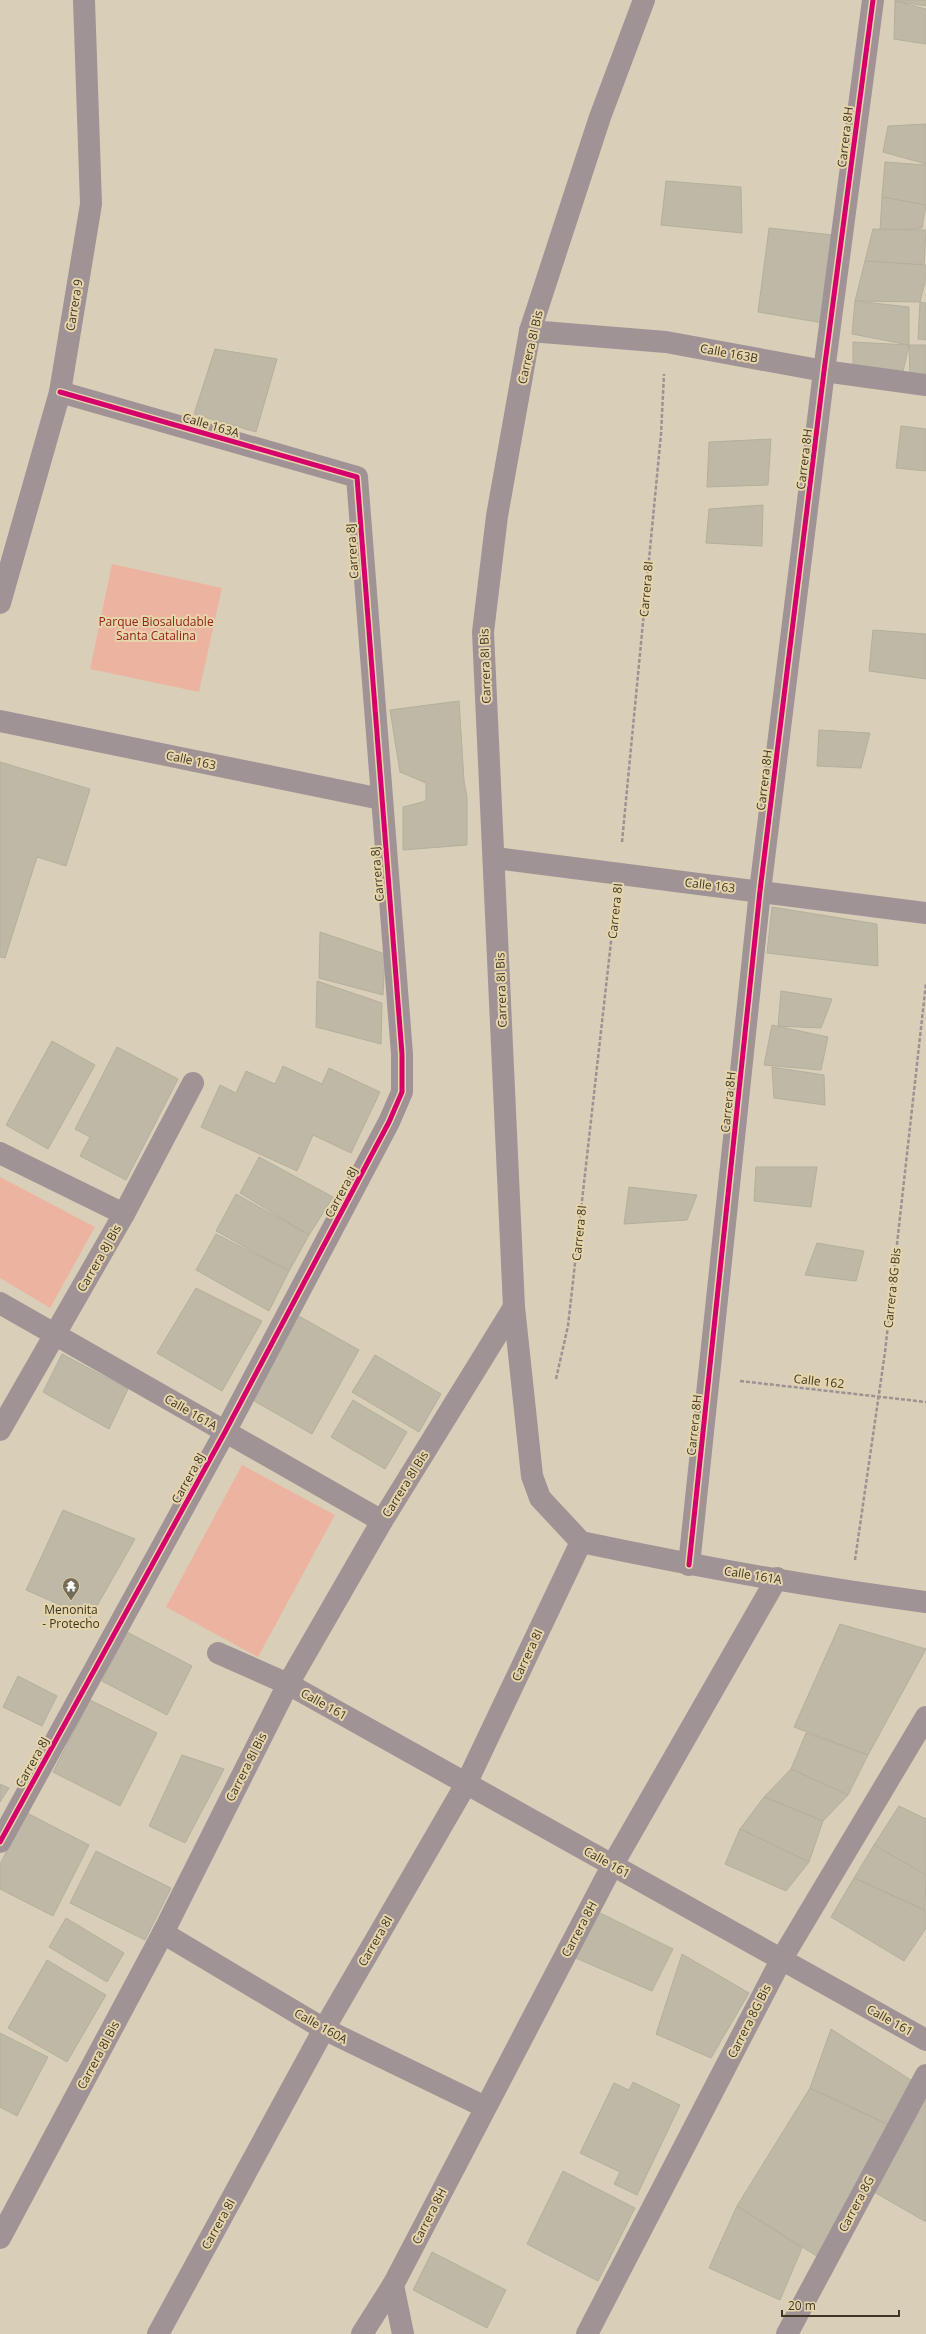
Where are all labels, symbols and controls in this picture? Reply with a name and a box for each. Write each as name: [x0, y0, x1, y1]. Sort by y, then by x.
street label: Carrera 8H: [833, 106, 857, 168]
street label: Carrera 9: [62, 278, 87, 332]
street label: Carrera 8I Bis: [513, 308, 547, 386]
street label: Calle 163B: [699, 340, 760, 366]
street label: Calle 163A: [181, 409, 242, 441]
street label: Carrera 8H: [792, 428, 816, 490]
street label: Carrera 8J: [342, 523, 362, 579]
street label: Carrera 8I: [635, 561, 657, 617]
park label: Parque Biosaludable Santa Catalina: [98, 613, 214, 644]
street label: Carrera 8I Bis: [475, 628, 495, 704]
street label: Calle 163: [164, 746, 218, 774]
street label: Carrera 8H: [752, 749, 776, 811]
street label: Carrera 8J: [366, 846, 388, 902]
street label: Calle 163: [684, 873, 736, 897]
street label: Carrera 8I: [604, 882, 626, 940]
street label: Carrera 8I Bis: [491, 952, 511, 1028]
street label: Carrera 8H: [716, 1071, 740, 1133]
street label: Carrera 8J: [320, 1163, 362, 1221]
street label: Carrera 8I: [568, 1204, 590, 1262]
street label: Carrera 8J Bis: [73, 1221, 125, 1295]
street label: Carrera 8G Bis: [879, 1247, 905, 1329]
street label: Calle 162: [793, 1370, 845, 1392]
street label: Calle 161A: [161, 1390, 221, 1434]
street label: Carrera 8H: [682, 1394, 706, 1456]
street label: Carrera 8I Bis: [378, 1447, 432, 1520]
street label: Carrera 8J: [167, 1450, 209, 1506]
street label: Calle 161A: [723, 1562, 784, 1588]
temple icon: Menonita - Protecho: [61, 1576, 81, 1601]
place label: Menonita - Protecho: [42, 1601, 100, 1632]
street label: Carrera 8I: [508, 1626, 546, 1684]
street label: Calle 161: [298, 1684, 350, 1724]
street label: Carrera 8I Bis: [221, 1729, 271, 1804]
street label: Carrera 8J: [11, 1734, 53, 1790]
street label: Calle 161: [581, 1842, 633, 1882]
street label: Carrera 8H: [557, 1898, 601, 1960]
street label: Carrera 8I: [354, 1913, 396, 1969]
street label: Carrera 8G Bis: [723, 1981, 775, 2061]
street label: Calle 161: [864, 2000, 916, 2040]
street label: Calle 160A: [291, 2004, 351, 2048]
street label: Carrera 8I Bis: [73, 2018, 123, 2092]
street label: Carrera 8G: [834, 2173, 878, 2235]
street label: Carrera 8H: [408, 2185, 450, 2247]
street label: Carrera 8I: [197, 2196, 239, 2252]
scale bar: [782, 2292, 899, 2318]
text: 20 m: [788, 2297, 816, 2314]

